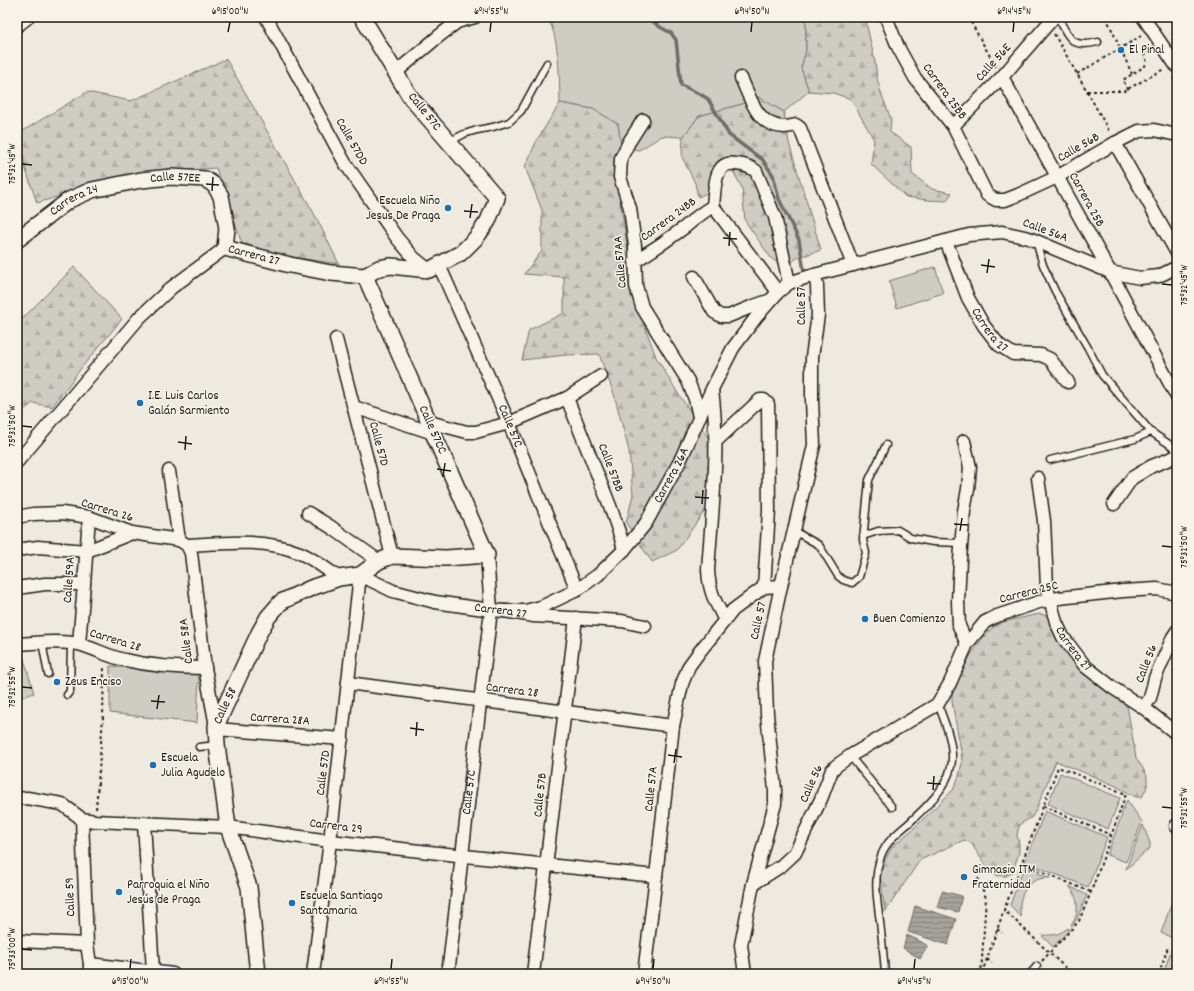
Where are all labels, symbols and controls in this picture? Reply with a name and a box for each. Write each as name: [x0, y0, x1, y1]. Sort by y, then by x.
text: 6°15'00"N: [212, 5, 248, 19]
text: 6°14'55"N: [474, 5, 508, 19]
text: 6°14'50"N: [735, 5, 770, 19]
text: 6°14'45"N: [997, 5, 1031, 19]
street label: Calle 56E: [972, 40, 1016, 86]
place label: El Pinal: [1129, 41, 1164, 60]
marker: El Pinal: [1116, 45, 1126, 55]
street label: Carrera 25BB: [917, 60, 971, 124]
street label: Calle 57C: [403, 89, 446, 136]
street label: Calle 57DD: [330, 115, 372, 169]
street label: Calle 56B: [1054, 128, 1104, 168]
text: 75°32'45"W: [6, 143, 20, 184]
street label: Calle 57EE: [149, 167, 201, 189]
street label: Carrera 25B: [1063, 169, 1109, 231]
street label: Carrera 24: [46, 180, 100, 221]
place label: Escuela Niño Jesus De Praga: [366, 192, 441, 226]
street label: Carrera 24BB: [637, 193, 701, 247]
marker: Escuela Niño Jesus De Praga: [443, 203, 453, 213]
street label: Calle 56A: [1020, 214, 1070, 248]
street label: Calle 57AA: [609, 235, 633, 289]
street label: Carrera 27: [226, 240, 281, 271]
text: 75°32'45"W: [1178, 264, 1192, 305]
street label: Calle 57: [793, 287, 812, 325]
street label: Carrera 27: [966, 304, 1011, 358]
place label: I.E. Luis Carlos Galán Sarmiento: [148, 387, 230, 421]
marker: I.E. Luis Carlos Galán Sarmiento: [135, 398, 145, 408]
street label: Calle 57C: [493, 402, 528, 451]
street label: Calle 57CC: [413, 403, 451, 458]
text: 75°32'50"W: [6, 405, 20, 447]
street label: Calle 57D: [363, 420, 393, 469]
street label: Calle 57BB: [592, 441, 628, 495]
street label: Carrera 26A: [649, 445, 694, 507]
street label: Carrera 26: [78, 494, 136, 528]
text: 75°32'50"W: [1178, 526, 1192, 568]
street label: Calle 59A: [59, 556, 81, 604]
street label: Carrera 25C: [998, 576, 1061, 609]
street label: Carrera 27: [473, 598, 528, 624]
street label: Calle 57: [746, 600, 772, 642]
place label: Buen Comienzo: [873, 610, 946, 629]
marker: Buen Comienzo: [860, 614, 870, 624]
street label: Calle 58A: [175, 617, 199, 665]
street label: Carrera 28: [87, 624, 143, 658]
street label: Carrera 27: [1050, 624, 1095, 677]
street label: Calle 56: [1131, 642, 1163, 686]
text: 75°32'55"W: [6, 666, 20, 708]
place label: Zeus Enciso: [65, 673, 121, 692]
marker: Zeus Enciso: [52, 677, 62, 687]
street label: Carrera 28: [485, 678, 539, 704]
street label: Calle 58: [209, 684, 242, 727]
street label: Carrera 28A: [250, 708, 310, 732]
place label: Escuela Julia Agudelo: [161, 749, 225, 783]
street label: Calle 57D: [312, 749, 336, 797]
marker: Escuela Julia Agudelo: [148, 760, 158, 770]
street label: Calle 56: [795, 762, 829, 806]
street label: Calle 57A: [640, 765, 664, 813]
street label: Calle 57C: [457, 768, 482, 816]
street label: Calle 57B: [529, 772, 553, 818]
text: 75°32'55"W: [1178, 787, 1192, 829]
street label: Carrera 29: [308, 814, 364, 840]
place label: Gimnasio ITM Fraternidad: [972, 861, 1035, 895]
marker: Gimnasio ITM Fraternidad: [959, 872, 969, 882]
place label: Parroquia el Niño Jesús de Praga: [127, 876, 210, 910]
street label: Calle 59: [61, 877, 81, 917]
marker: Parroquia el Niño Jesús de Praga: [114, 887, 124, 897]
place label: Escuela Santiago Santamaria: [300, 887, 383, 921]
marker: Escuela Santiago Santamaria: [287, 898, 297, 908]
text: 75°33'00"W: [6, 927, 20, 970]
text: 6°15'00"N: [112, 975, 148, 989]
text: 6°14'55"N: [374, 975, 408, 989]
text: 6°14'50"N: [636, 975, 671, 989]
text: 6°14'45"N: [897, 975, 931, 989]

